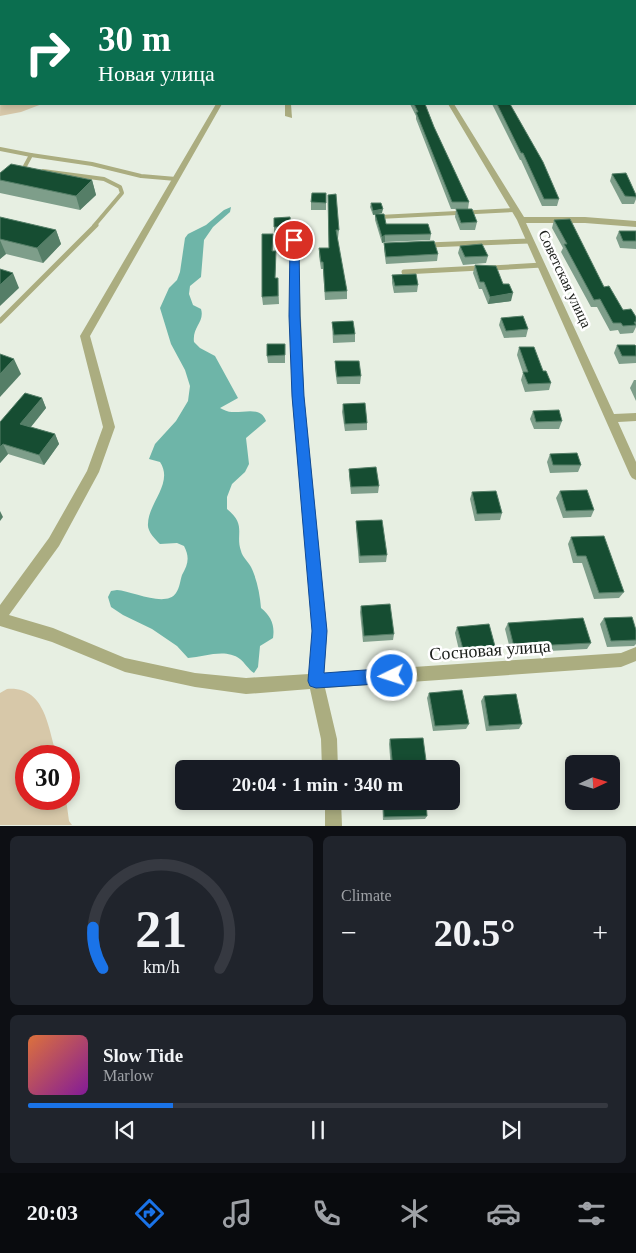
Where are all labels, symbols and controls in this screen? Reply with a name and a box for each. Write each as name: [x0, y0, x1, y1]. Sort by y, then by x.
icon: right: [15, 20, 80, 85]
text: 30 m: [98, 20, 171, 59]
text: Новая улица: [98, 61, 215, 86]
pin: [273, 219, 315, 261]
icon: arrive: [280, 226, 308, 254]
street label: Советская улица: [535, 228, 595, 331]
street label: Сосновая улица: [429, 636, 551, 664]
position arrow: [365, 649, 417, 701]
speed limit sign: 30: [15, 745, 80, 810]
north arrow: [565, 755, 620, 810]
map controls: [565, 755, 620, 810]
text: 20:04 · 1 min · 340 m: [232, 774, 403, 795]
text: Climate: [341, 887, 392, 904]
text: 21: [136, 901, 188, 958]
text: 20.5°: [434, 912, 515, 954]
text: −: [341, 917, 357, 948]
text: +: [592, 917, 608, 948]
text: km/h: [143, 957, 180, 977]
text: Slow Tide: [103, 1045, 183, 1066]
text: Marlow: [103, 1067, 154, 1084]
icon: previous: [111, 1116, 139, 1144]
icon: pause: [304, 1116, 332, 1144]
icon: next: [497, 1116, 525, 1144]
icon: directions: [132, 1196, 167, 1231]
icon: music: [220, 1196, 255, 1231]
icon: phone: [309, 1196, 344, 1231]
icon: climate: [397, 1196, 432, 1231]
icon: car: [486, 1196, 521, 1231]
icon: filters: [574, 1196, 609, 1231]
text: 20:03: [27, 1200, 78, 1225]

